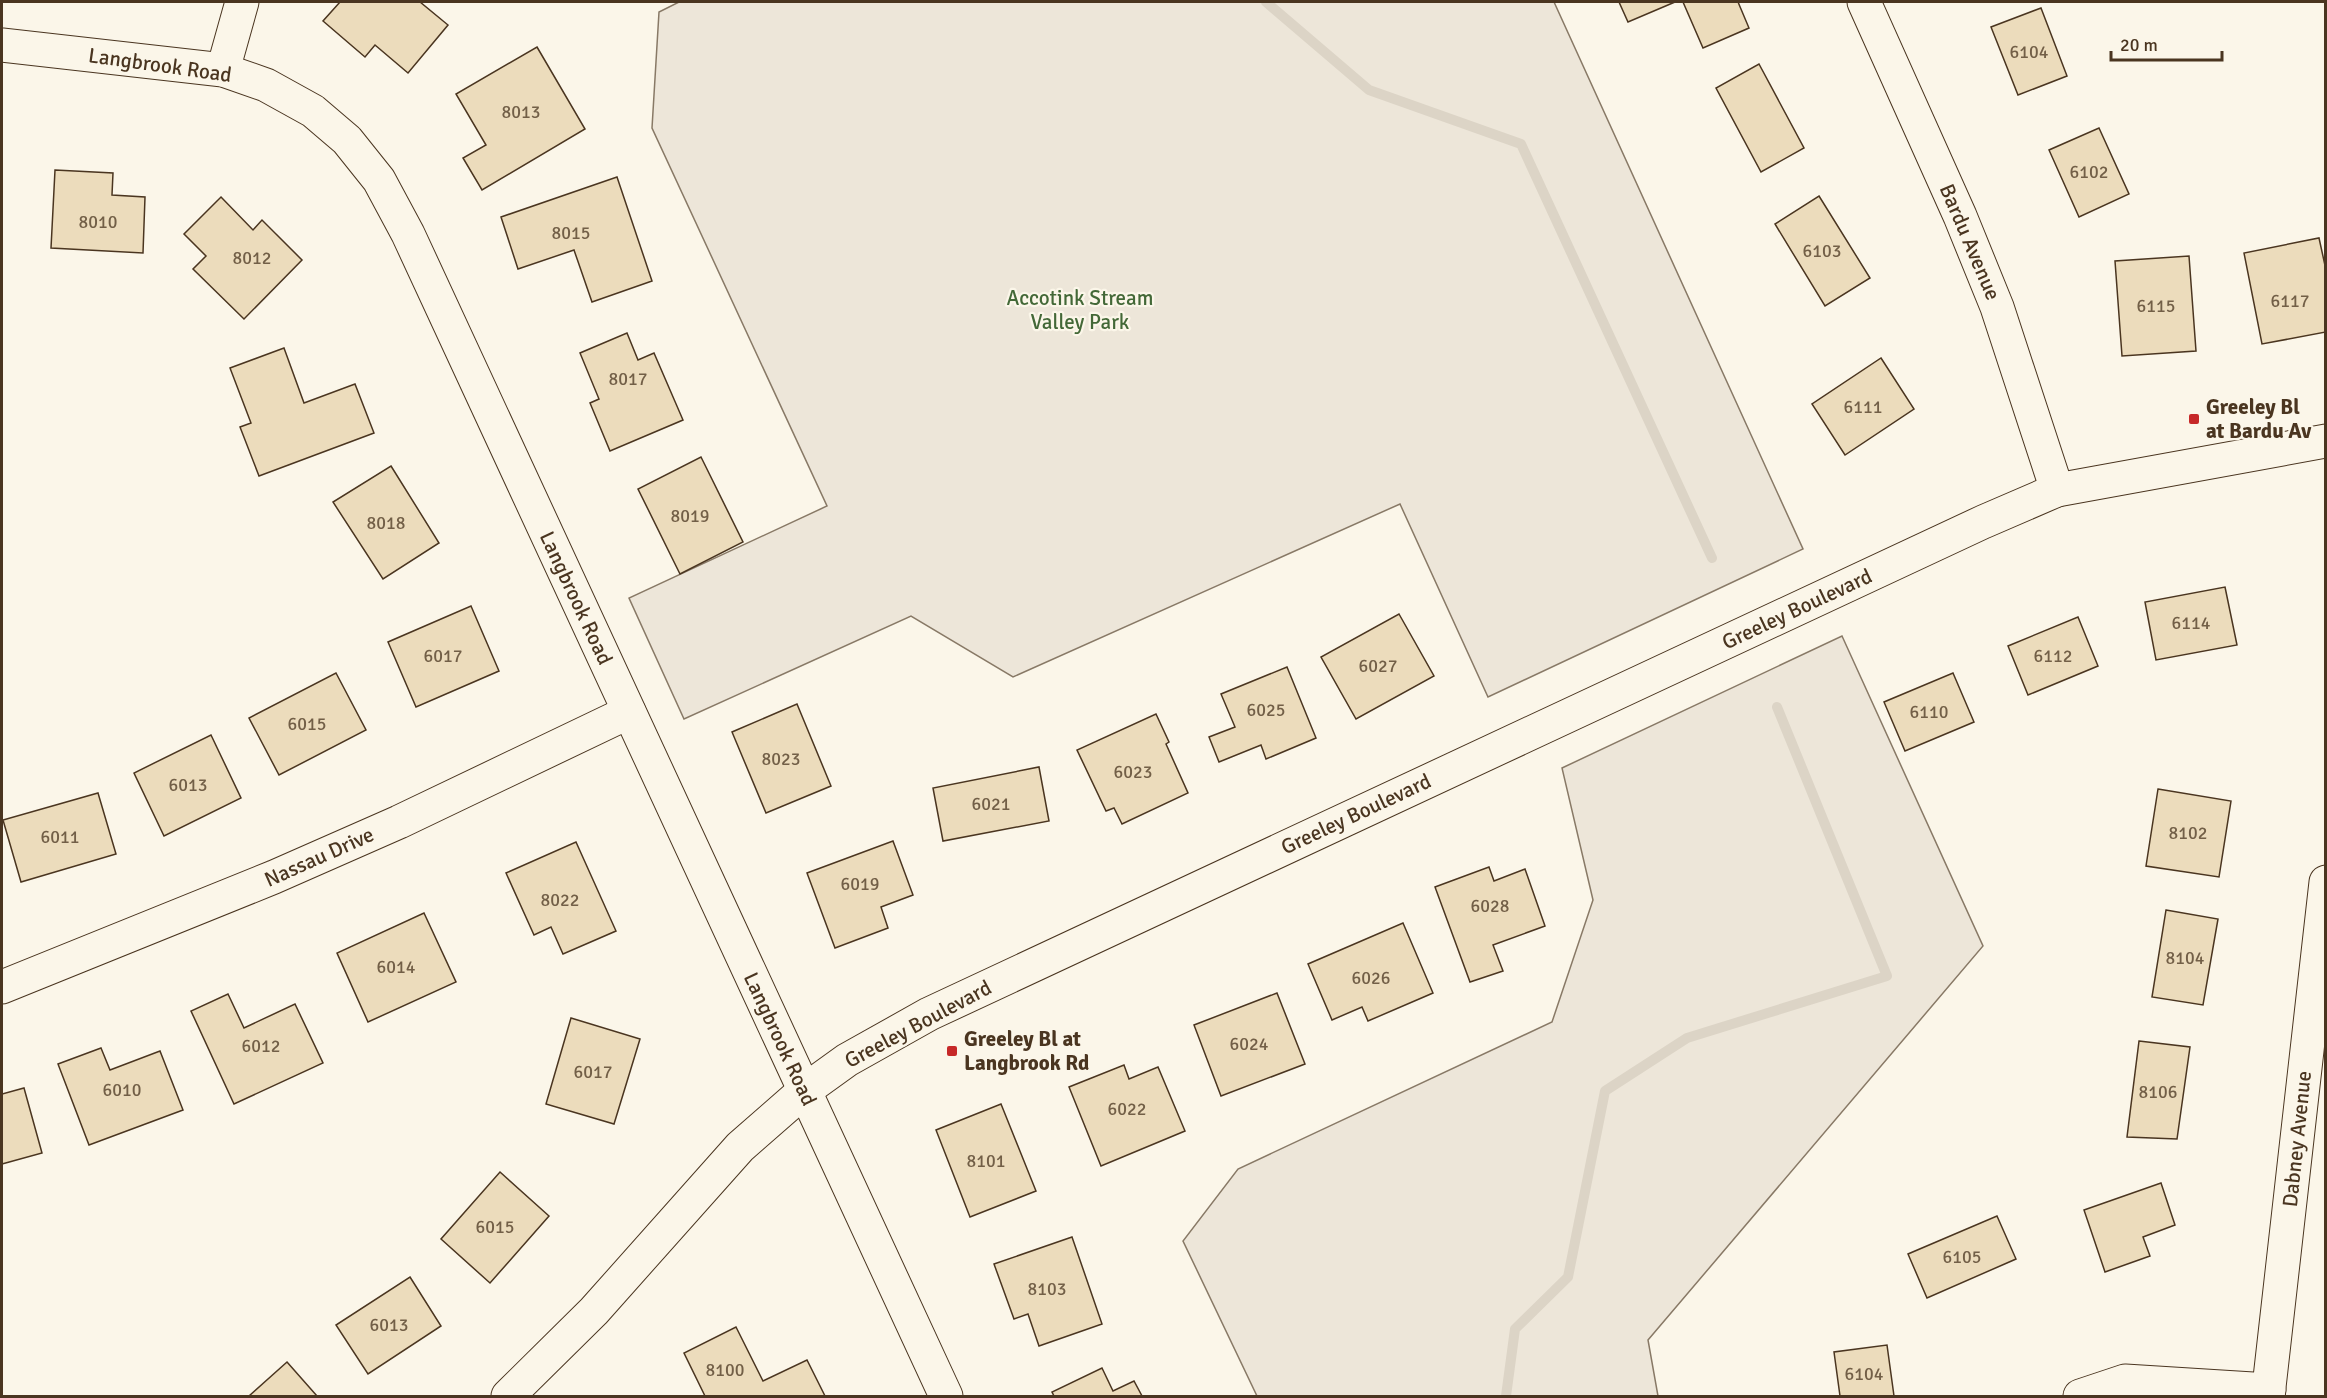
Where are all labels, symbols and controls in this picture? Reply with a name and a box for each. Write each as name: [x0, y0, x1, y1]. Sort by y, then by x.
scale bar: [2111, 24, 2222, 62]
text: 20 m: [2120, 34, 2158, 56]
house number: 6104: [2010, 41, 2049, 63]
street label: Langbrook Road: [87, 42, 233, 88]
house number: 8013: [502, 101, 540, 123]
house number: 6102: [2070, 161, 2108, 183]
street label: Bardu Avenue: [1934, 180, 2006, 304]
house number: 8010: [79, 211, 117, 233]
house number: 8015: [552, 222, 590, 244]
house number: 6103: [1803, 240, 1841, 262]
house number: 8012: [233, 247, 271, 269]
park label: Accotink Stream Valley Park: [1006, 285, 1154, 335]
house number: 6117: [2271, 290, 2309, 312]
house number: 6115: [2137, 295, 2175, 317]
house number: 8017: [609, 368, 647, 390]
place label: Greeley Bl at Bardu Av: [2206, 394, 2312, 444]
house number: 6111: [1844, 396, 1882, 418]
marker: Greeley Bl at Bardu Av: [2187, 412, 2201, 426]
house number: 8019: [671, 505, 709, 527]
house number: 8018: [367, 512, 405, 534]
street label: Langbrook Road: [534, 527, 618, 669]
street label: Greeley Boulevard: [1718, 563, 1876, 655]
house number: 6114: [2172, 612, 2211, 634]
house number: 6017: [424, 645, 462, 667]
house number: 6112: [2034, 645, 2072, 667]
house number: 6027: [1359, 655, 1397, 677]
house number: 6025: [1247, 699, 1285, 721]
house number: 6110: [1910, 701, 1948, 723]
house number: 6015: [288, 713, 326, 735]
house number: 8023: [762, 748, 800, 770]
house number: 6023: [1114, 761, 1152, 783]
street label: Greeley Boulevard: [1277, 768, 1435, 860]
house number: 6013: [169, 774, 207, 796]
house number: 6021: [972, 793, 1010, 815]
street label: Nassau Drive: [260, 821, 378, 893]
house number: 8102: [2169, 822, 2207, 844]
house number: 6011: [41, 826, 79, 848]
house number: 6019: [841, 873, 879, 895]
house number: 8022: [541, 889, 579, 911]
house number: 6028: [1471, 895, 1509, 917]
house number: 8104: [2166, 947, 2205, 969]
house number: 6014: [377, 956, 416, 978]
house number: 6026: [1352, 967, 1390, 989]
street label: Langbrook Road: [738, 968, 822, 1110]
street label: Greeley Boulevard: [840, 974, 996, 1074]
place label: Greeley Bl at Langbrook Rd: [964, 1026, 1089, 1076]
house number: 6024: [1230, 1033, 1269, 1055]
house number: 6012: [242, 1035, 280, 1057]
marker: Greeley Bl at Langbrook Rd: [945, 1044, 959, 1058]
house number: 6017: [574, 1061, 612, 1083]
street label: Dabney Avenue: [2277, 1070, 2317, 1208]
house number: 6010: [103, 1079, 141, 1101]
house number: 8106: [2139, 1081, 2177, 1103]
house number: 6022: [1108, 1098, 1146, 1120]
house number: 8101: [967, 1150, 1005, 1172]
house number: 6015: [476, 1216, 514, 1238]
house number: 6105: [1943, 1246, 1981, 1268]
house number: 8103: [1028, 1278, 1066, 1300]
house number: 6013: [370, 1314, 408, 1336]
house number: 8100: [706, 1359, 744, 1381]
house number: 6104: [1845, 1363, 1884, 1385]

